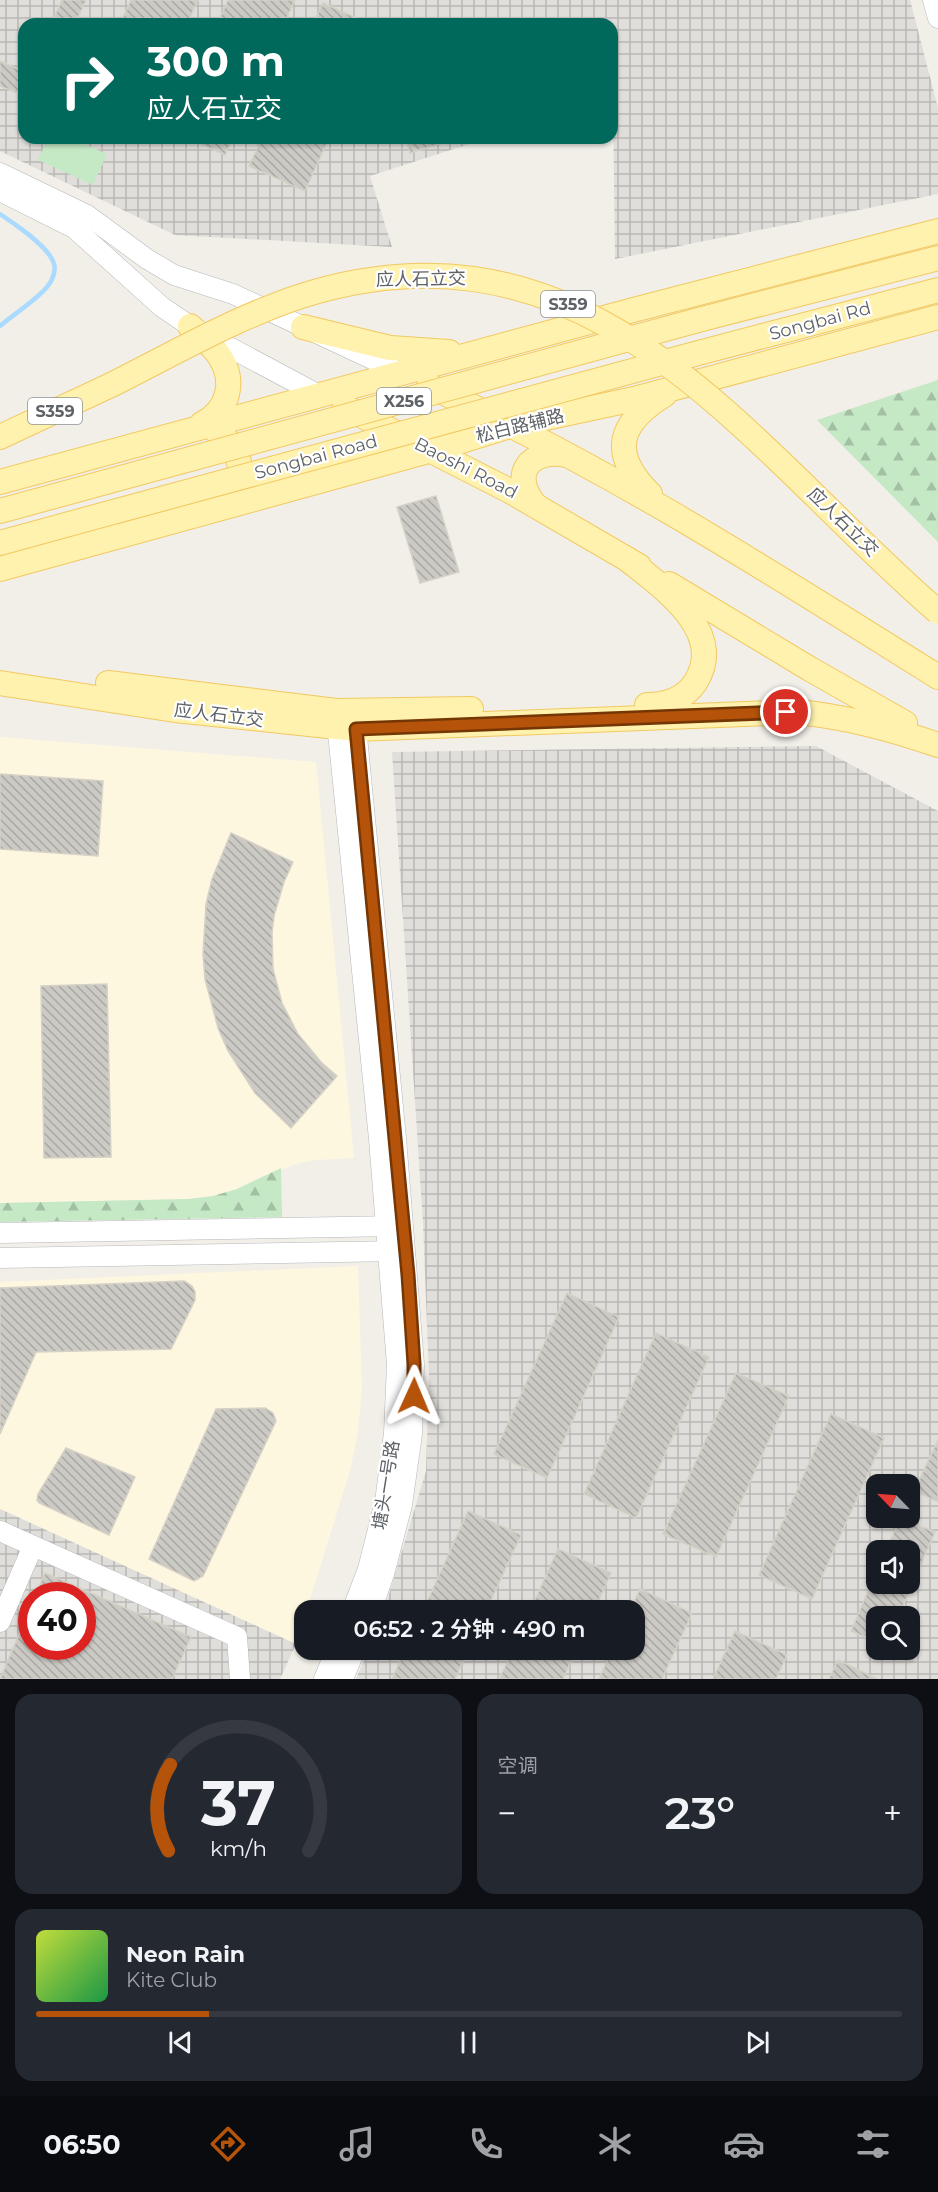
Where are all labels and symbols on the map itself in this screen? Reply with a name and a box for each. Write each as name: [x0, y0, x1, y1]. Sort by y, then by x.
street label: 应人石立交: [376, 267, 466, 291]
road number: S359: [541, 291, 595, 317]
street label: Songbai Rd: [767, 297, 873, 345]
road number: X256: [377, 388, 431, 414]
road number: S359: [28, 398, 82, 424]
street label: 松白路辅路: [474, 404, 566, 448]
street label: Songbai Road: [252, 430, 380, 484]
street label: Baoshi Road: [411, 433, 521, 503]
street label: 应人石立交: [803, 483, 883, 561]
pin: [760, 686, 811, 737]
street label: 应人石立交: [173, 699, 265, 731]
position arrow: [382, 1364, 446, 1428]
street label: 塘头一号路: [368, 1439, 404, 1531]
north arrow: [866, 1474, 920, 1528]
speed limit sign: 40: [18, 1582, 96, 1660]

